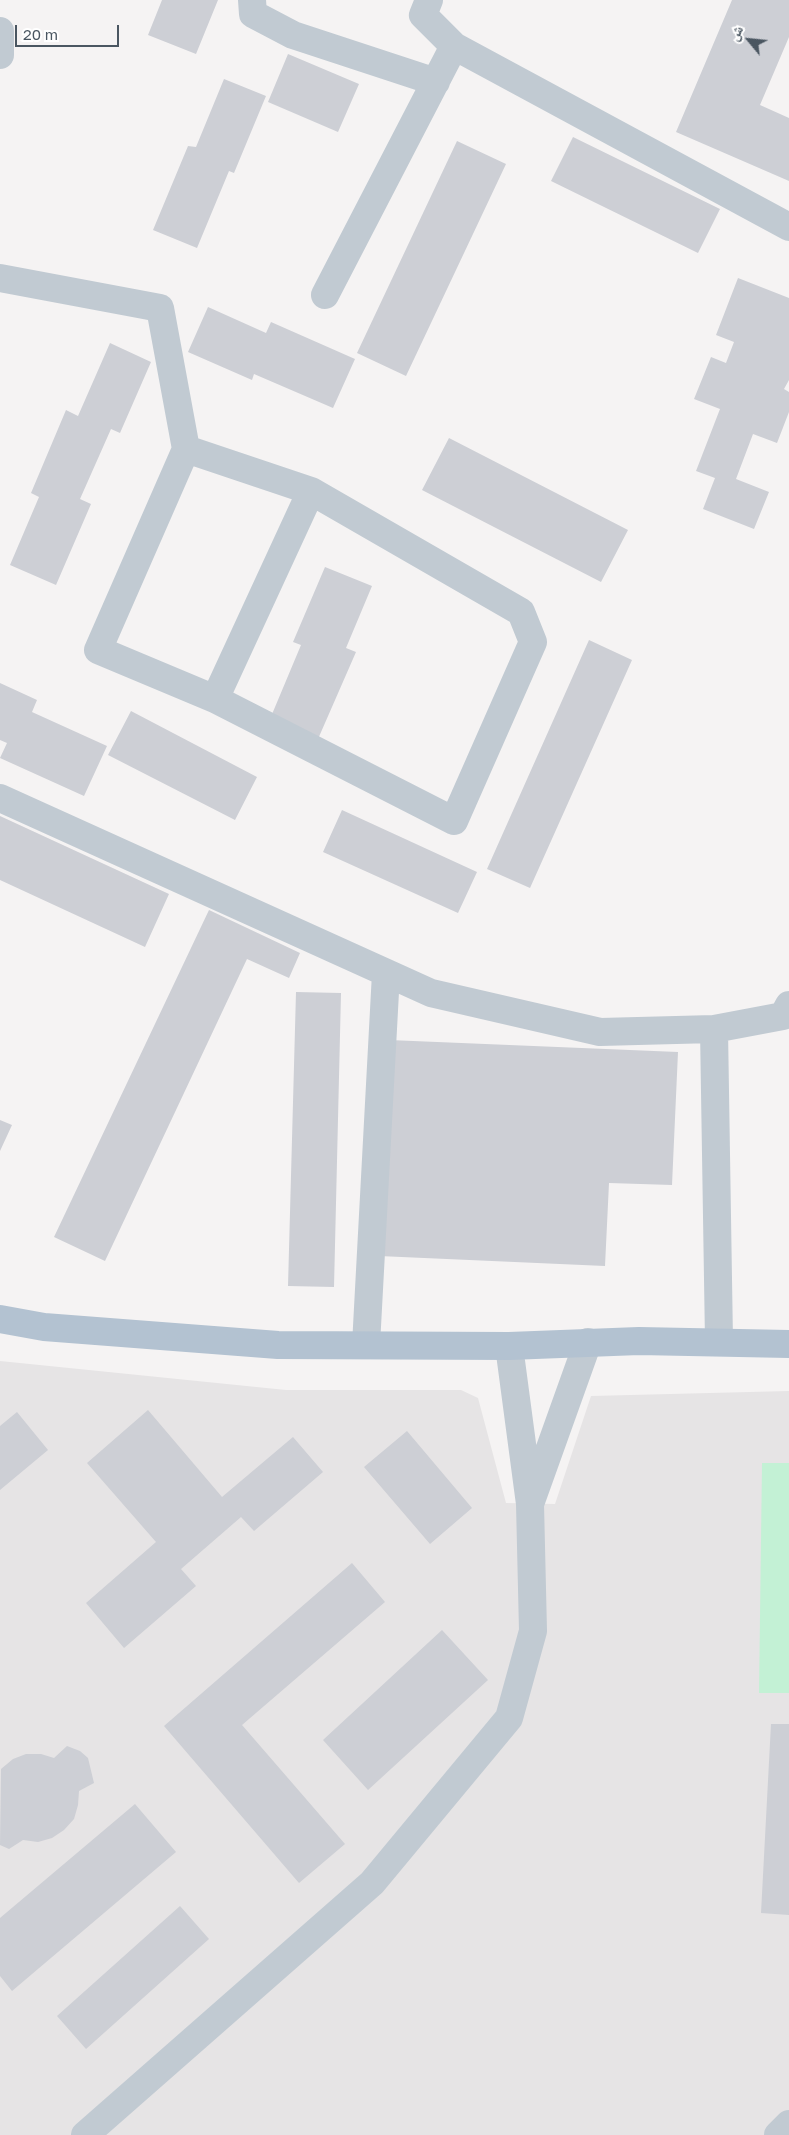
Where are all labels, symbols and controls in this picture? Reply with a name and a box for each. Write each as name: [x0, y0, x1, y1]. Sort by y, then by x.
scale bar: [18, 15, 121, 47]
north arrow: [724, 15, 774, 65]
text: ش: [724, 22, 746, 43]
text: 20 m: [23, 25, 58, 43]

